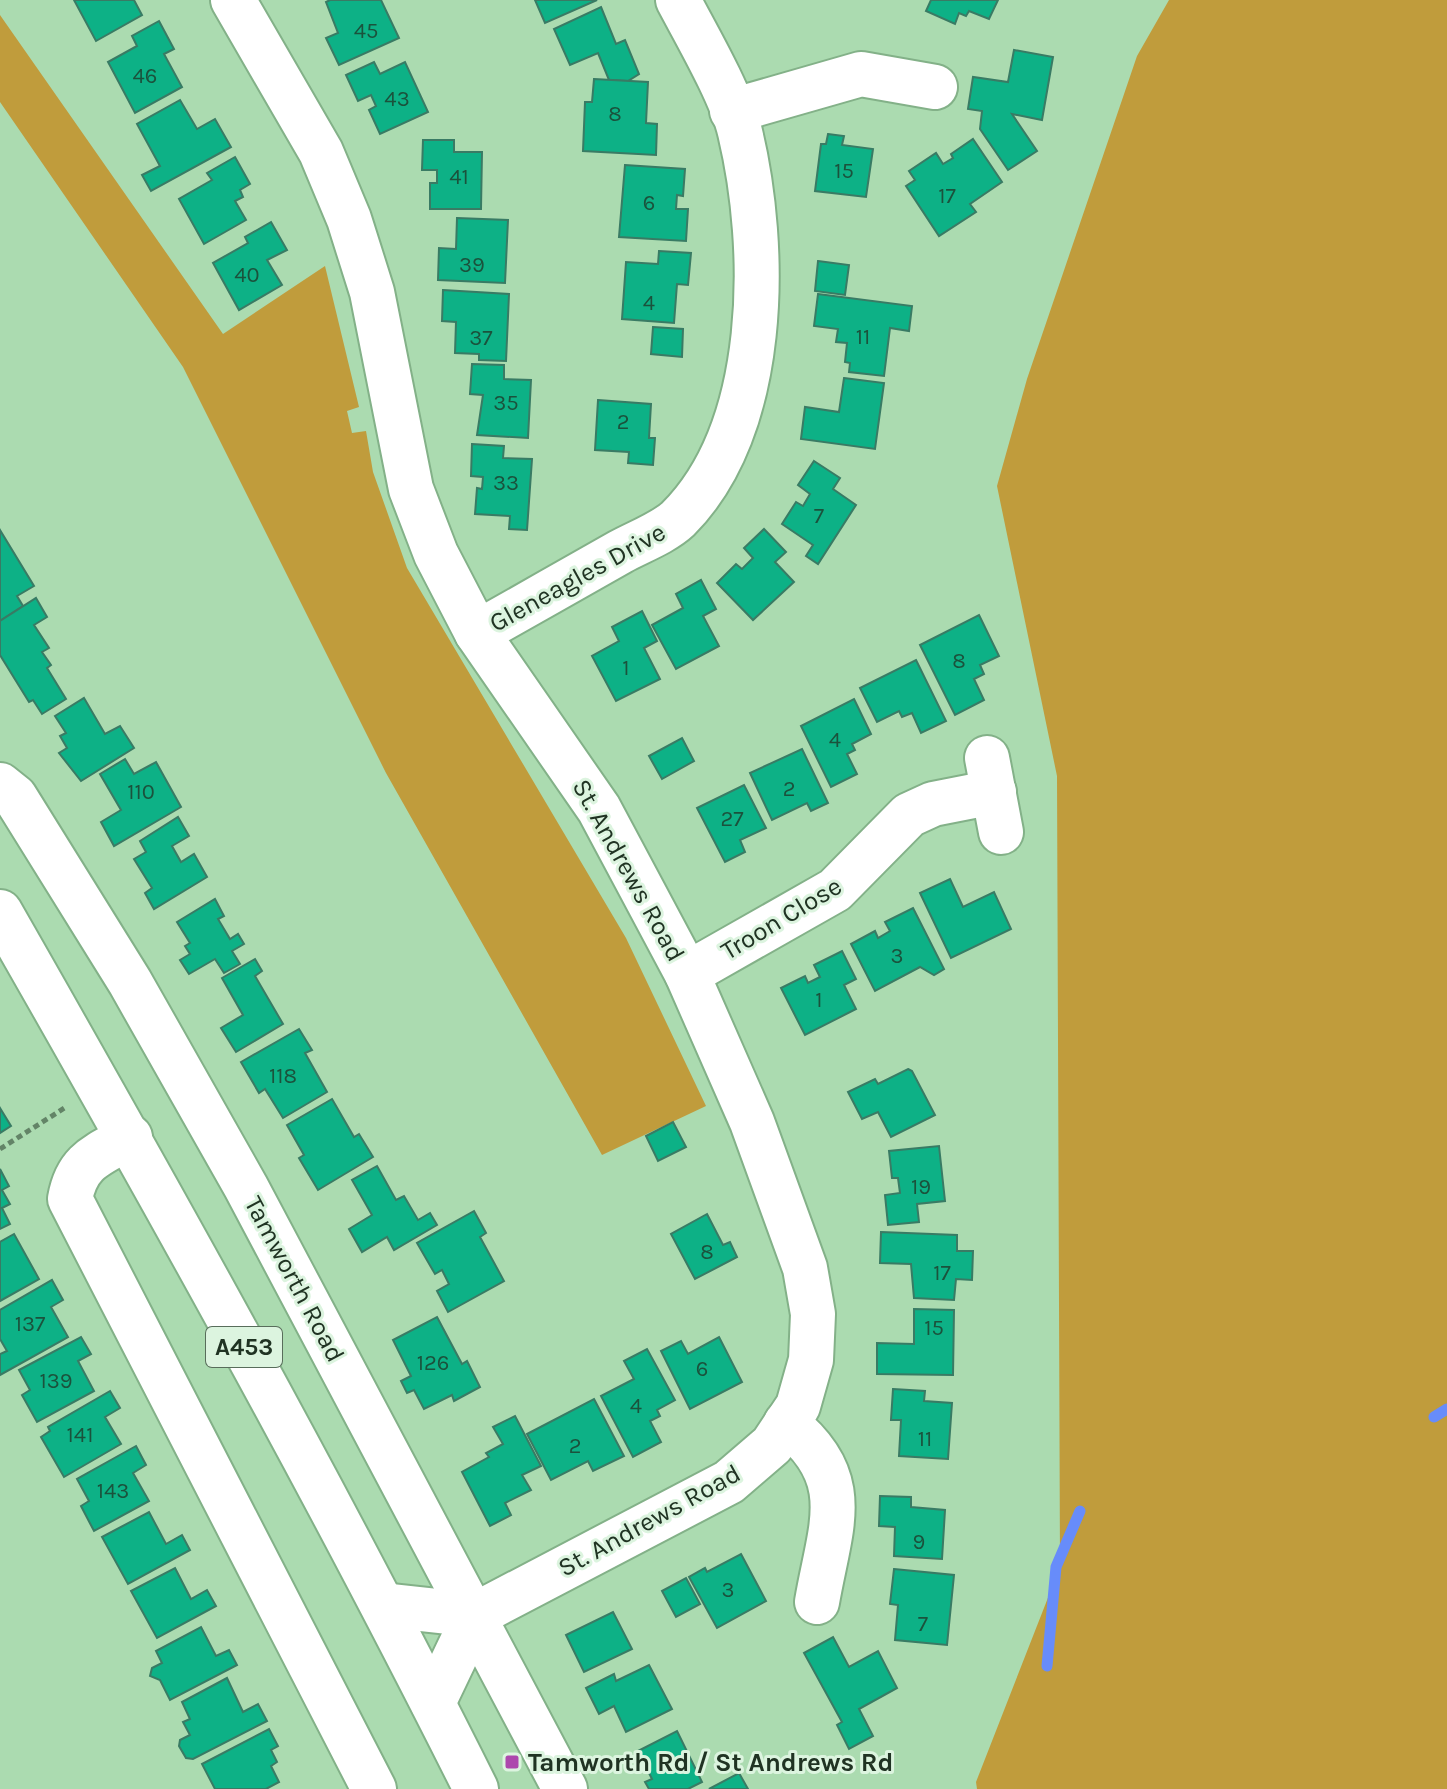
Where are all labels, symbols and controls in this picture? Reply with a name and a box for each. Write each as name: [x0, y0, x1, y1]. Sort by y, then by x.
house number: 45: [354, 18, 378, 44]
house number: 46: [133, 63, 157, 89]
house number: 43: [384, 86, 410, 112]
house number: 8: [608, 101, 622, 127]
house number: 15: [834, 158, 854, 184]
house number: 41: [449, 164, 469, 190]
house number: 17: [938, 183, 956, 209]
house number: 6: [643, 190, 655, 216]
house number: 39: [459, 252, 485, 278]
house number: 40: [234, 262, 260, 288]
house number: 4: [643, 290, 655, 316]
house number: 11: [856, 324, 870, 350]
house number: 37: [469, 325, 493, 351]
house number: 35: [493, 390, 519, 416]
house number: 2: [617, 409, 629, 435]
house number: 33: [493, 470, 519, 496]
house number: 7: [814, 503, 824, 529]
street label: Gleneagles Drive: [484, 516, 671, 639]
house number: 8: [952, 648, 966, 674]
house number: 1: [622, 655, 630, 681]
house number: 4: [829, 727, 841, 753]
street label: St. Andrews Road: [566, 774, 691, 967]
house number: 2: [783, 776, 795, 802]
house number: 110: [127, 779, 155, 805]
house number: 27: [720, 806, 744, 832]
street label: Troon Close: [715, 870, 847, 967]
house number: 3: [891, 943, 904, 969]
house number: 1: [815, 987, 823, 1013]
house number: 118: [269, 1063, 297, 1089]
house number: 19: [911, 1174, 931, 1200]
street label: Tamworth Road: [238, 1191, 351, 1367]
house number: 8: [700, 1239, 714, 1265]
house number: 17: [933, 1260, 951, 1286]
house number: 137: [15, 1311, 45, 1337]
house number: 15: [924, 1315, 944, 1341]
road number: A453: [206, 1327, 282, 1367]
house number: 126: [417, 1350, 449, 1376]
house number: 6: [696, 1356, 708, 1382]
house number: 139: [39, 1368, 73, 1394]
house number: 4: [630, 1393, 642, 1419]
house number: 141: [67, 1422, 93, 1448]
house number: 11: [918, 1426, 932, 1452]
house number: 2: [569, 1433, 581, 1459]
street label: St. Andrews Road: [553, 1458, 746, 1583]
house number: 143: [97, 1478, 129, 1504]
house number: 9: [913, 1529, 925, 1555]
house number: 3: [722, 1577, 735, 1603]
house number: 7: [918, 1611, 928, 1637]
place label: Tamworth Rd / St Andrews Rd: [528, 1747, 894, 1778]
marker: Tamworth Rd / St Andrews Rd: [503, 1753, 521, 1771]

